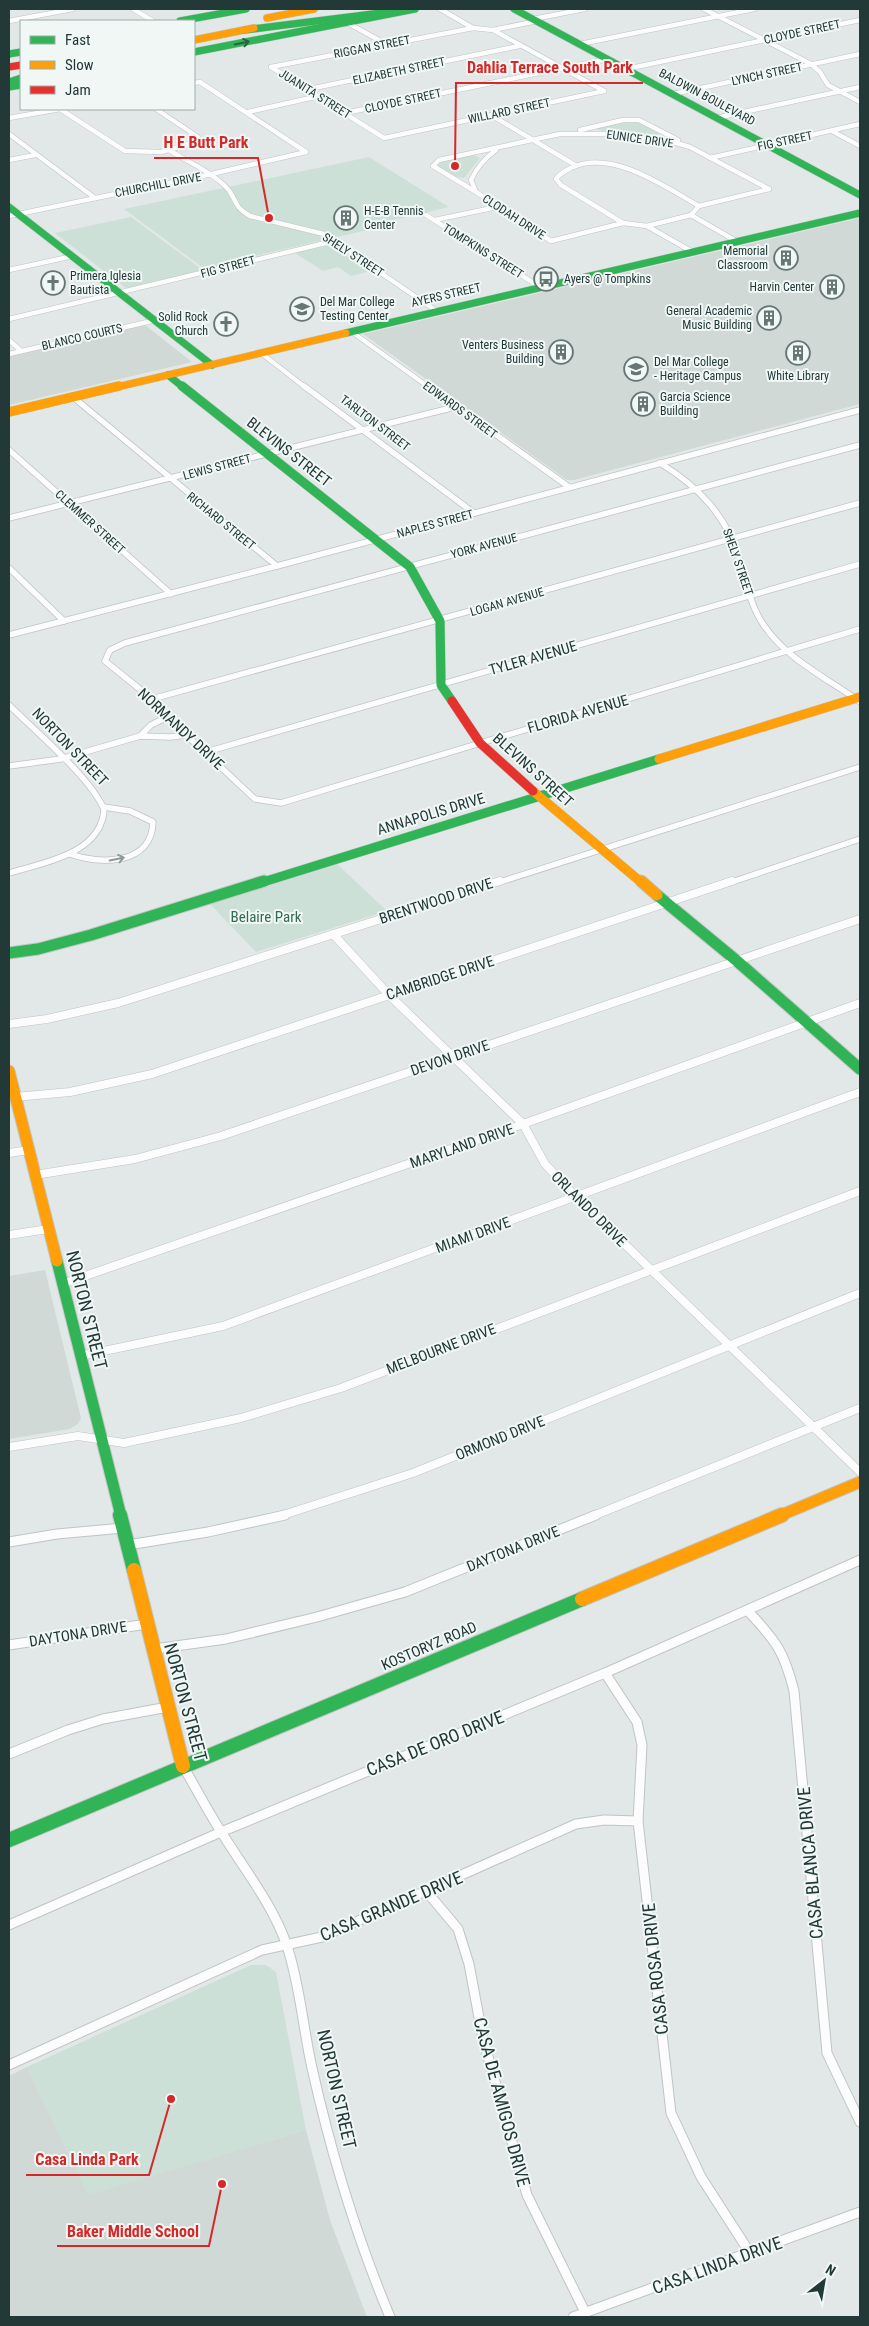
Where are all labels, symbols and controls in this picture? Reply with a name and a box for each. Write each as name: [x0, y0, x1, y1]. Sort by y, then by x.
street label: CLOYDE STREET: [762, 17, 842, 47]
legend: [20, 20, 195, 110]
text: Fast: [65, 31, 90, 49]
street label: RIGGAN STREET: [332, 33, 412, 61]
one-way arrow: [233, 37, 249, 47]
callout: Dahlia Terrace South Park: [456, 52, 643, 83]
street label: ELIZABETH STREET: [351, 54, 447, 88]
text: Slow: [65, 56, 94, 74]
text: Dahlia Terrace South Park: [467, 58, 633, 77]
street label: LYNCH STREET: [730, 60, 804, 88]
street label: JUANITA STREET: [276, 66, 354, 122]
street label: BALDWIN BOULEVARD: [656, 66, 758, 128]
text: Jam: [65, 81, 91, 99]
street label: CLOYDE STREET: [363, 86, 443, 116]
street label: WILLARD STREET: [467, 95, 551, 127]
callout: H E Butt Park: [154, 127, 258, 158]
street label: EUNICE DRIVE: [606, 127, 674, 151]
street label: FIG STREET: [756, 128, 814, 154]
text: H E Butt Park: [164, 133, 249, 152]
street label: CHURCHILL DRIVE: [114, 170, 202, 200]
street label: CLODAH DRIVE: [480, 191, 548, 243]
place label: H-E-B Tennis Center: [364, 204, 424, 232]
building icon: H-E-B Tennis Center: [333, 205, 359, 231]
street label: TOMPKINS STREET: [440, 221, 526, 281]
street label: SHELY STREET: [320, 230, 386, 280]
place label: Memorial Classroom: [717, 244, 768, 272]
building icon: Memorial Classroom: [773, 245, 799, 271]
street label: FIG STREET: [199, 253, 257, 281]
bus stop icon: Ayers @ Tompkins: [533, 266, 559, 292]
place label: Primera Iglesia Bautista: [70, 269, 141, 297]
church icon: Primera Iglesia Bautista: [40, 270, 66, 296]
place label: Ayers @ Tompkins: [564, 272, 651, 286]
building icon: Harvin Center: [819, 274, 845, 300]
street label: AYERS STREET: [410, 280, 482, 310]
place label: Harvin Center: [750, 280, 814, 294]
place label: Del Mar College Testing Center: [320, 295, 395, 323]
school or university icon: Del Mar College Testing Center: [289, 296, 315, 322]
place label: General Academic Music Building: [666, 304, 752, 332]
building icon: General Academic Music Building: [756, 305, 782, 331]
place label: Solid Rock Church: [158, 310, 209, 338]
church icon: Solid Rock Church: [213, 311, 239, 337]
street label: BLANCO COURTS: [40, 321, 124, 353]
place label: Venters Business Building: [462, 338, 544, 366]
building icon: Venters Business Building: [548, 339, 574, 365]
building icon: White Library: [785, 340, 811, 366]
place label: Del Mar College - Heritage Campus: [654, 355, 742, 383]
school or university icon: Del Mar College - Heritage Campus: [623, 356, 649, 382]
place label: White Library: [767, 369, 829, 383]
street label: EDWARDS STREET: [420, 378, 500, 442]
place label: Garcia Science Building: [660, 390, 731, 418]
building icon: Garcia Science Building: [630, 391, 656, 417]
street label: TARLTON STREET: [337, 392, 413, 454]
street label: BLEVINS STREET: [243, 414, 335, 491]
street label: LEWIS STREET: [181, 451, 253, 483]
street label: CLEMMER STREET: [52, 487, 128, 557]
street label: RICHARD STREET: [184, 489, 258, 553]
street label: NAPLES STREET: [395, 507, 475, 541]
street label: SHELY STREET: [720, 527, 756, 597]
street label: YORK AVENUE: [449, 530, 519, 562]
street label: LOGAN AVENUE: [469, 585, 545, 619]
street label: TYLER AVENUE: [487, 637, 579, 679]
street label: NORMANDY DRIVE: [134, 684, 228, 774]
street label: FLORIDA AVENUE: [525, 691, 631, 737]
street label: NORTON STREET: [28, 704, 112, 790]
street label: BLEVINS STREET: [489, 729, 577, 811]
street label: ANNAPOLIS DRIVE: [375, 789, 487, 839]
one-way arrow: [109, 853, 125, 863]
street label: BRENTWOOD DRIVE: [377, 874, 495, 928]
park label: Belaire Park: [231, 908, 302, 926]
street label: CAMBRIDGE DRIVE: [384, 952, 496, 1004]
street label: DEVON DRIVE: [408, 1036, 492, 1080]
street label: MARYLAND DRIVE: [408, 1120, 516, 1172]
street label: ORLANDO DRIVE: [548, 1168, 630, 1250]
street label: MIAMI DRIVE: [433, 1213, 513, 1257]
street label: NORTON STREET: [62, 1248, 112, 1372]
street label: MELBOURNE DRIVE: [384, 1320, 498, 1378]
street label: ORMOND DRIVE: [453, 1412, 547, 1464]
street label: DAYTONA DRIVE: [464, 1522, 562, 1576]
street label: DAYTONA DRIVE: [28, 1617, 128, 1651]
street label: KOSTORYZ ROAD: [378, 1618, 480, 1674]
street label: NORTON STREET: [160, 1640, 212, 1764]
street label: CASA DE ORO DRIVE: [363, 1706, 507, 1780]
street label: CASA BLANCA DRIVE: [793, 1786, 827, 1940]
street label: CASA GRANDE DRIVE: [317, 1866, 466, 1946]
street label: CASA ROSA DRIVE: [638, 1902, 672, 2036]
street label: CASA DE AMIGOS DRIVE: [469, 2015, 535, 2189]
street label: NORTON STREET: [313, 2027, 361, 2151]
callout: Casa Linda Park: [26, 2144, 149, 2175]
text: Casa Linda Park: [35, 2150, 139, 2169]
callout: Baker Middle School: [57, 2215, 209, 2246]
text: Baker Middle School: [67, 2222, 199, 2241]
street label: CASA LINDA DRIVE: [649, 2232, 785, 2298]
north arrow: [799, 2256, 849, 2306]
text: N: [823, 2261, 838, 2279]

